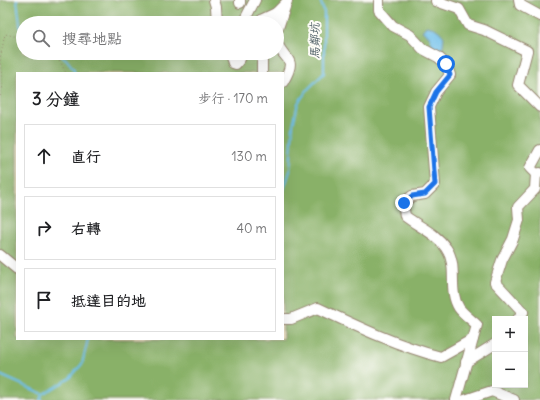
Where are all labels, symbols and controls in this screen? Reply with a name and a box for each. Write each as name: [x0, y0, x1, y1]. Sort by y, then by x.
search box: [16, 16, 284, 60]
water label: 馬鄰坑: [307, 21, 322, 59]
icon: search: [30, 27, 52, 49]
text: 搜尋地點: [62, 29, 122, 48]
route start: [437, 55, 455, 73]
text: 3 分鐘: [32, 88, 80, 110]
text: 步行 · 170 m: [198, 90, 268, 107]
icon: ahead: [33, 145, 55, 167]
text: 直行: [71, 147, 101, 166]
text: 130 m: [231, 148, 267, 165]
route end: [395, 194, 413, 212]
icon: right: [33, 217, 55, 239]
text: 右轉: [71, 219, 101, 238]
text: 40 m: [236, 220, 267, 237]
icon: arrive: [33, 289, 55, 311]
text: 抵達目的地: [71, 291, 146, 310]
map controls: [492, 316, 528, 388]
button: +: [492, 316, 528, 352]
button: −: [492, 352, 528, 388]

